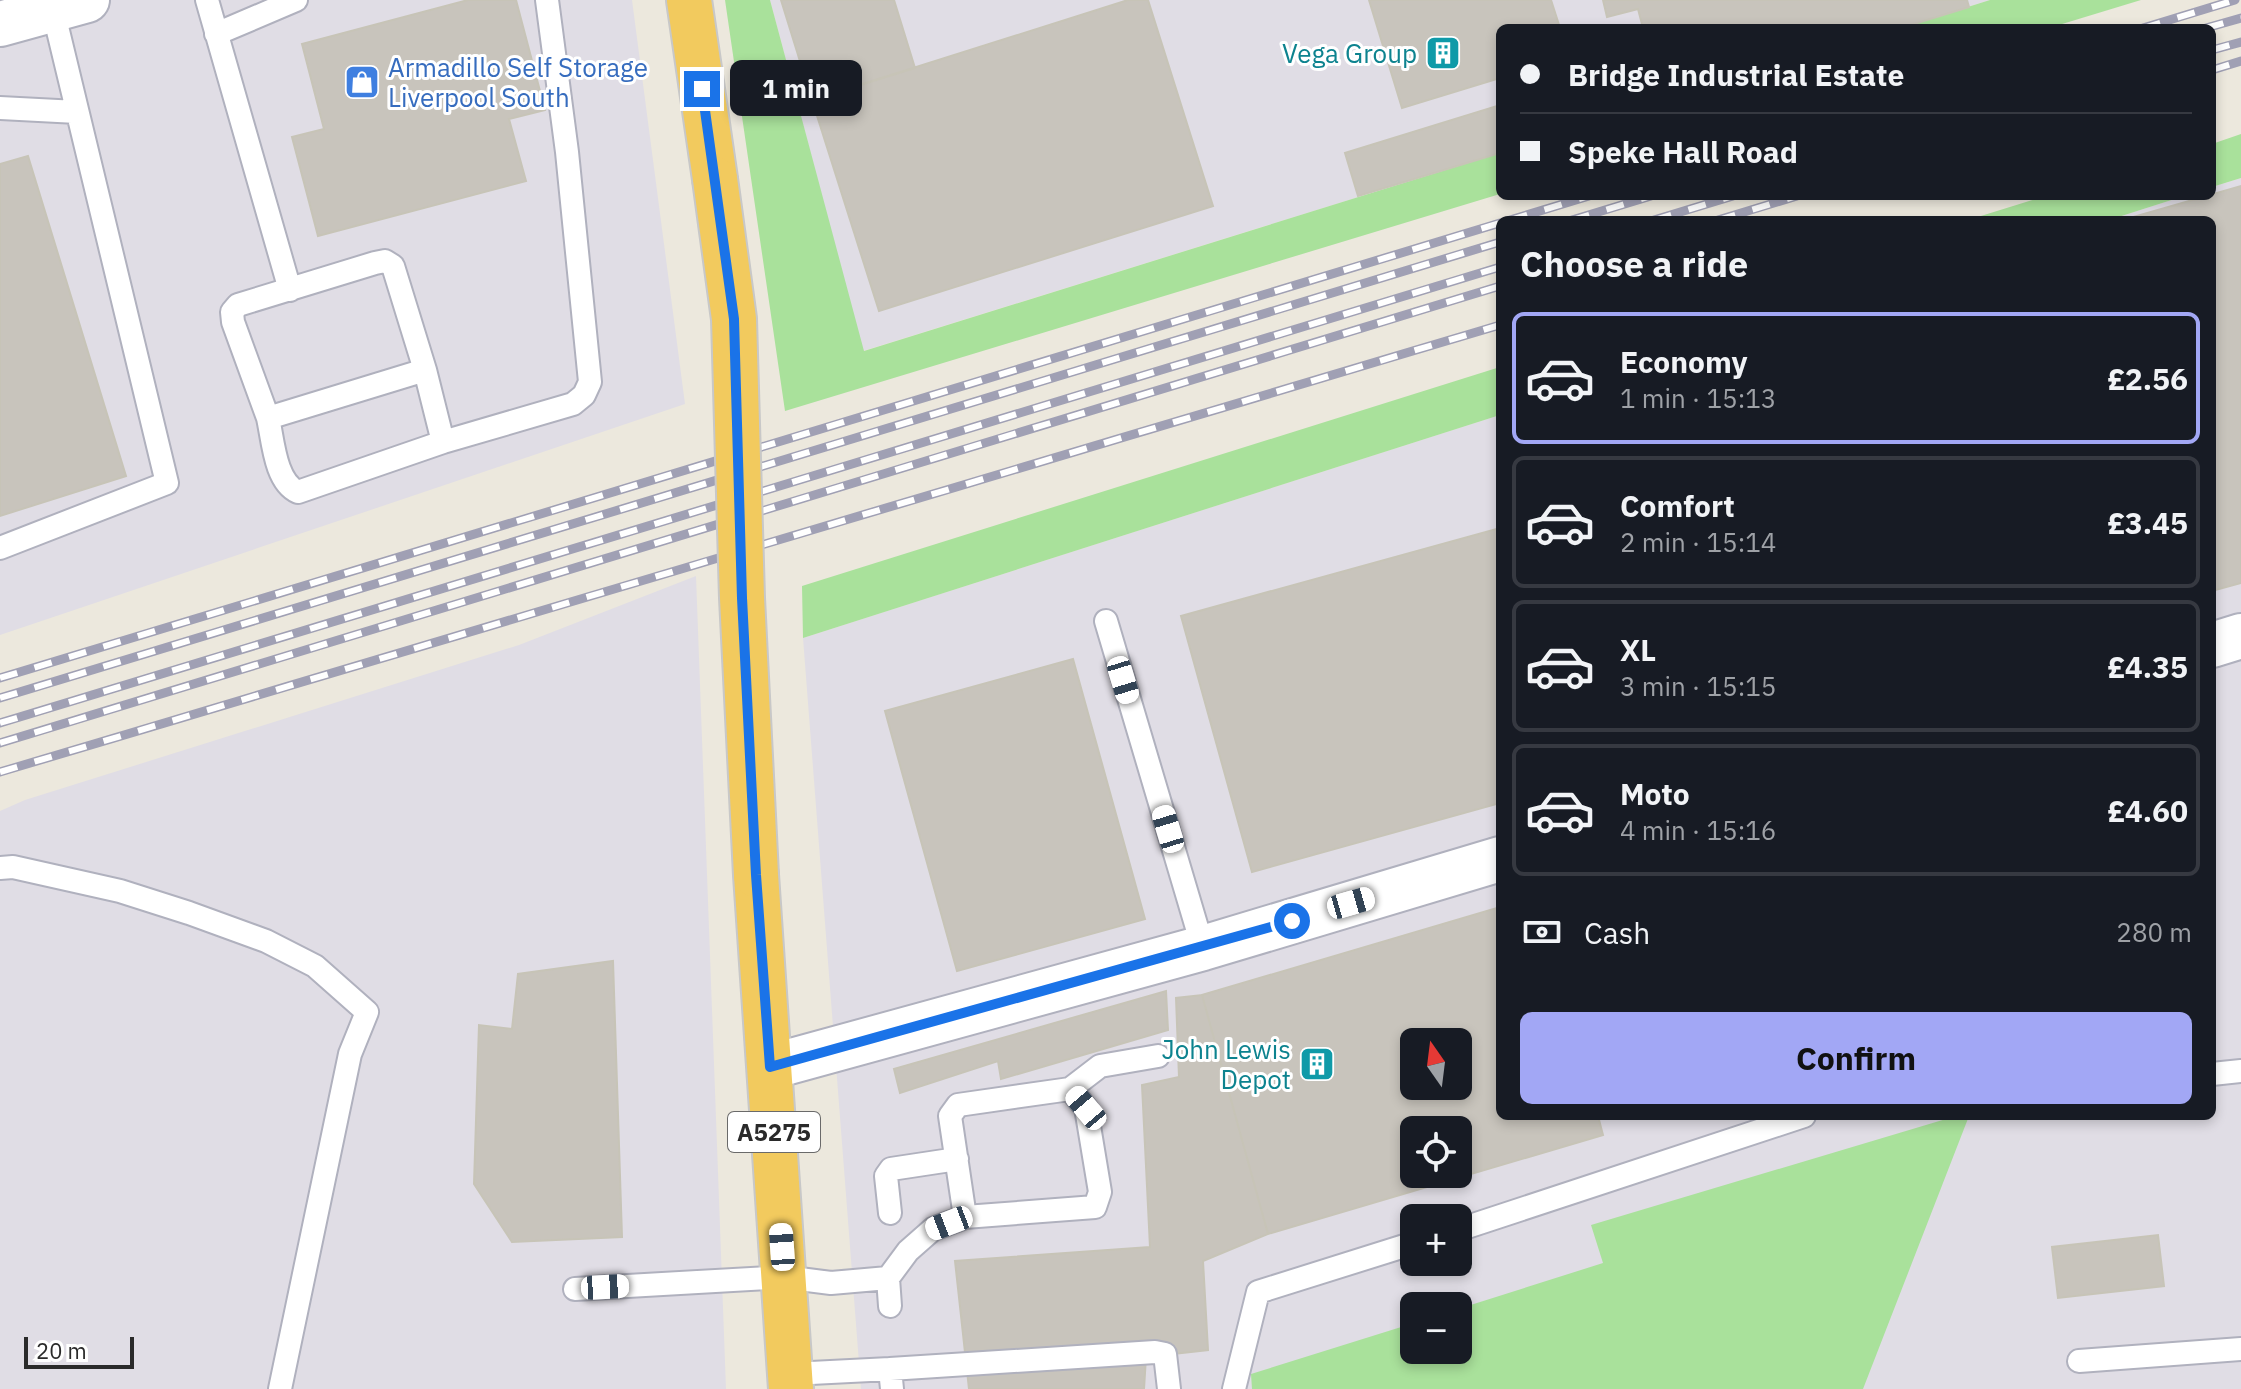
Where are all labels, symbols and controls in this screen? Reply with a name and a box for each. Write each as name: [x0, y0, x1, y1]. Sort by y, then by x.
building icon: Vega Group: [1424, 34, 1462, 72]
place label: Vega Group: [1282, 36, 1417, 70]
place label: Armadillo Self Storage Liverpool South: [388, 50, 648, 114]
text: Bridge Industrial Estate: [1568, 55, 1904, 94]
callout: 1 min: [730, 61, 862, 117]
shop icon: Armadillo Self Storage Liverpool South: [343, 63, 381, 101]
route end: [684, 71, 720, 107]
text: 1 min: [762, 71, 830, 105]
text: Speke Hall Road: [1568, 132, 1798, 171]
text: Choose a ride: [1520, 240, 1748, 287]
icon: car: [1524, 342, 1596, 414]
text: Economy: [1620, 342, 1748, 381]
text: £2.56: [2107, 359, 2188, 398]
text: 1 min · 15:13: [1620, 381, 1776, 415]
icon: car: [1524, 486, 1596, 558]
text: Comfort: [1620, 486, 1735, 525]
text: £3.45: [2107, 503, 2188, 542]
text: 2 min · 15:14: [1620, 525, 1776, 559]
icon: car: [1524, 630, 1596, 702]
text: XL: [1620, 630, 1656, 669]
text: £4.35: [2107, 647, 2188, 686]
car: [1105, 654, 1141, 706]
text: 3 min · 15:15: [1620, 669, 1776, 703]
icon: car: [1524, 774, 1596, 846]
text: Moto: [1620, 774, 1690, 813]
text: £4.60: [2107, 791, 2188, 830]
car: [1150, 803, 1186, 855]
text: 4 min · 15:16: [1620, 813, 1776, 847]
car: [1325, 885, 1377, 921]
route start: [1274, 903, 1310, 939]
icon: cash: [1520, 910, 1564, 954]
text: Cash: [1584, 913, 1650, 952]
text: 280 m: [2116, 915, 2192, 949]
button: Confirm: [1520, 1012, 2192, 1104]
north arrow: [1400, 1028, 1472, 1100]
map controls: [1400, 1028, 1472, 1364]
place label: John Lewis Depot: [1161, 1032, 1291, 1096]
building icon: John Lewis Depot: [1298, 1045, 1336, 1083]
car: [1061, 1082, 1111, 1134]
road number: A5275: [728, 1112, 820, 1152]
button: locate: [1400, 1116, 1472, 1188]
car: [922, 1203, 976, 1243]
button: +: [1400, 1204, 1472, 1276]
car: [768, 1222, 796, 1272]
car: [580, 1274, 630, 1300]
button: −: [1400, 1292, 1472, 1364]
scale bar: [24, 1333, 134, 1369]
text: 20 m: [36, 1336, 87, 1365]

